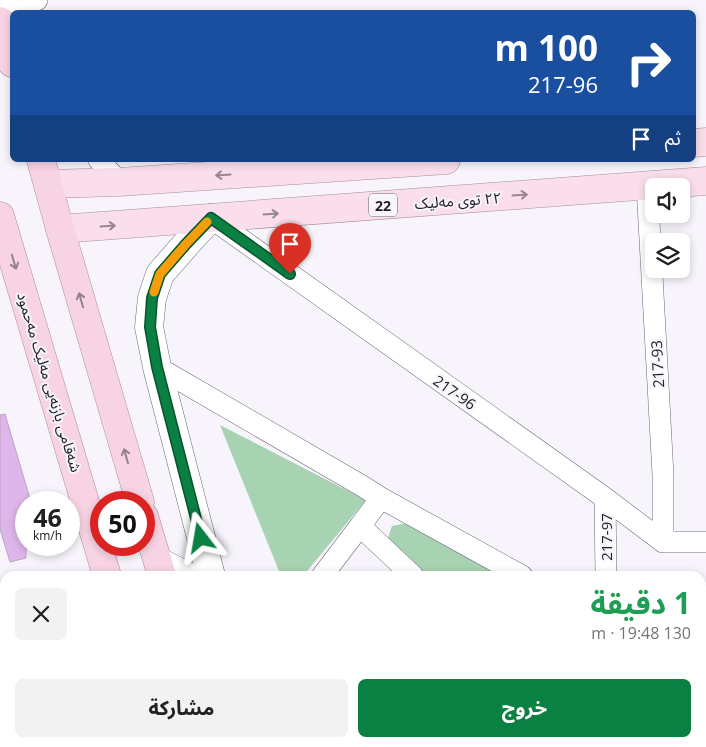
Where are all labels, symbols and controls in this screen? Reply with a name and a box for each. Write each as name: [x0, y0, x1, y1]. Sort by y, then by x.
text: 100 m: [494, 24, 598, 71]
icon: right: [616, 30, 681, 95]
text: 217-96: [528, 69, 598, 99]
icon: arrive: [627, 125, 655, 153]
text: ثم: [665, 125, 681, 151]
one-way arrow: [215, 171, 231, 180]
map controls: [645, 178, 690, 278]
button: sound: [645, 178, 690, 223]
street label: ٢٢ توی مەلیک: [414, 187, 502, 213]
one-way arrow: [512, 190, 528, 200]
road number: 22: [369, 194, 397, 216]
one-way arrow: [262, 209, 278, 218]
one-way arrow: [100, 221, 116, 230]
pin: [269, 223, 311, 274]
icon: arrive: [276, 230, 304, 258]
button: layers: [645, 233, 690, 278]
one-way arrow: [10, 254, 20, 270]
street label: شەقامی بازنەیی مەلیک مەحمود: [13, 290, 87, 475]
one-way arrow: [75, 292, 85, 308]
street label: 217-93: [646, 340, 668, 388]
street label: 217-96: [430, 370, 480, 414]
one-way arrow: [121, 448, 131, 464]
speed limit sign: 50: [90, 491, 155, 556]
text: 46: [33, 500, 62, 534]
position arrow: [174, 511, 226, 563]
street label: 217-97: [596, 513, 616, 561]
text: km/h: [33, 527, 62, 544]
text: 1 دقيقة: [591, 582, 691, 623]
button: close: [15, 588, 67, 640]
text: 130 m · 19:48: [591, 622, 691, 644]
button: مشاركة: [15, 679, 348, 737]
button: خروج: [358, 679, 691, 737]

